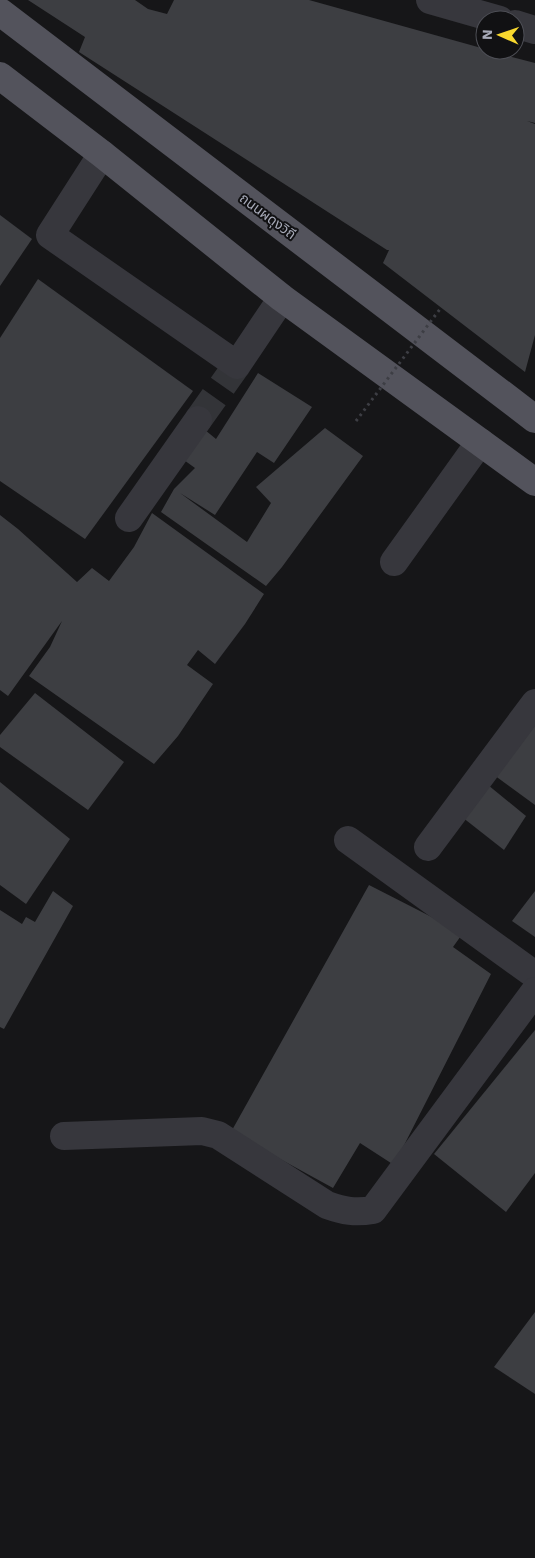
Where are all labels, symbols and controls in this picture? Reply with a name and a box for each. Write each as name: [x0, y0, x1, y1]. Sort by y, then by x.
north arrow: [475, 10, 525, 60]
text: N: [479, 29, 495, 40]
street label: ถนนผดุงวิถี: [236, 190, 299, 243]

